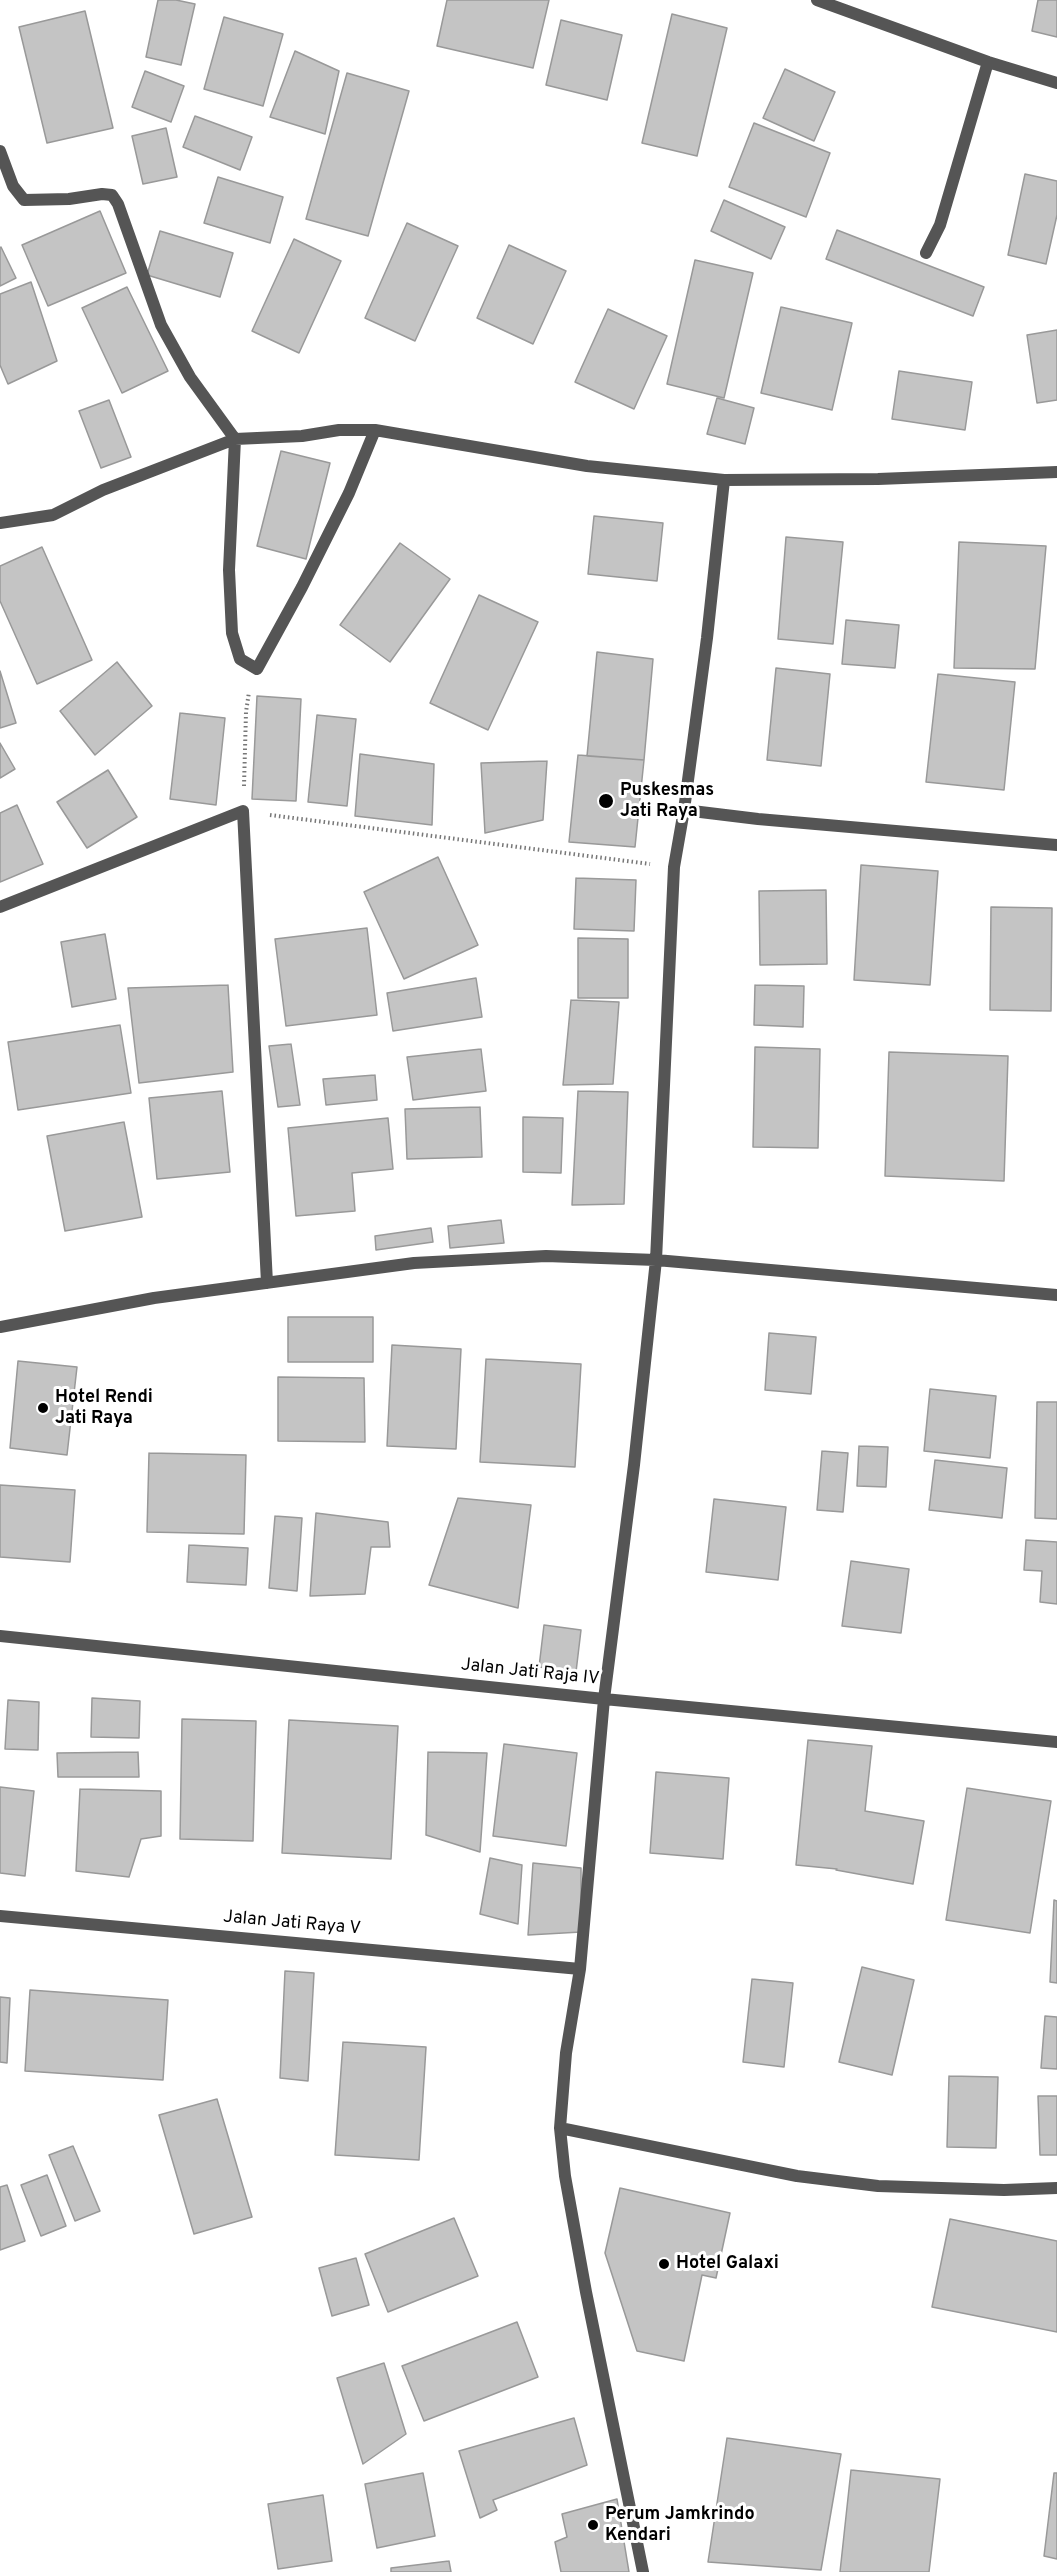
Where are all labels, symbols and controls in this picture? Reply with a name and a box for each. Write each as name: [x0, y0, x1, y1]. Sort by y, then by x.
place label: Puskesmas Jati Raya: [620, 780, 714, 822]
marker: Puskesmas Jati Raya: [597, 792, 615, 810]
place label: Hotel Rendi Jati Raya: [55, 1387, 153, 1430]
marker: Hotel Rendi Jati Raya: [36, 1401, 50, 1415]
street label: Jalan Jati Raja IV: [460, 1655, 600, 1691]
street label: Jalan Jati Raya V: [222, 1907, 362, 1941]
place label: Hotel Galaxi: [676, 2253, 779, 2275]
marker: Hotel Galaxi: [657, 2257, 671, 2271]
place label: Perum Jamkrindo Kendari: [605, 2504, 755, 2546]
marker: Perum Jamkrindo Kendari: [586, 2518, 600, 2532]

